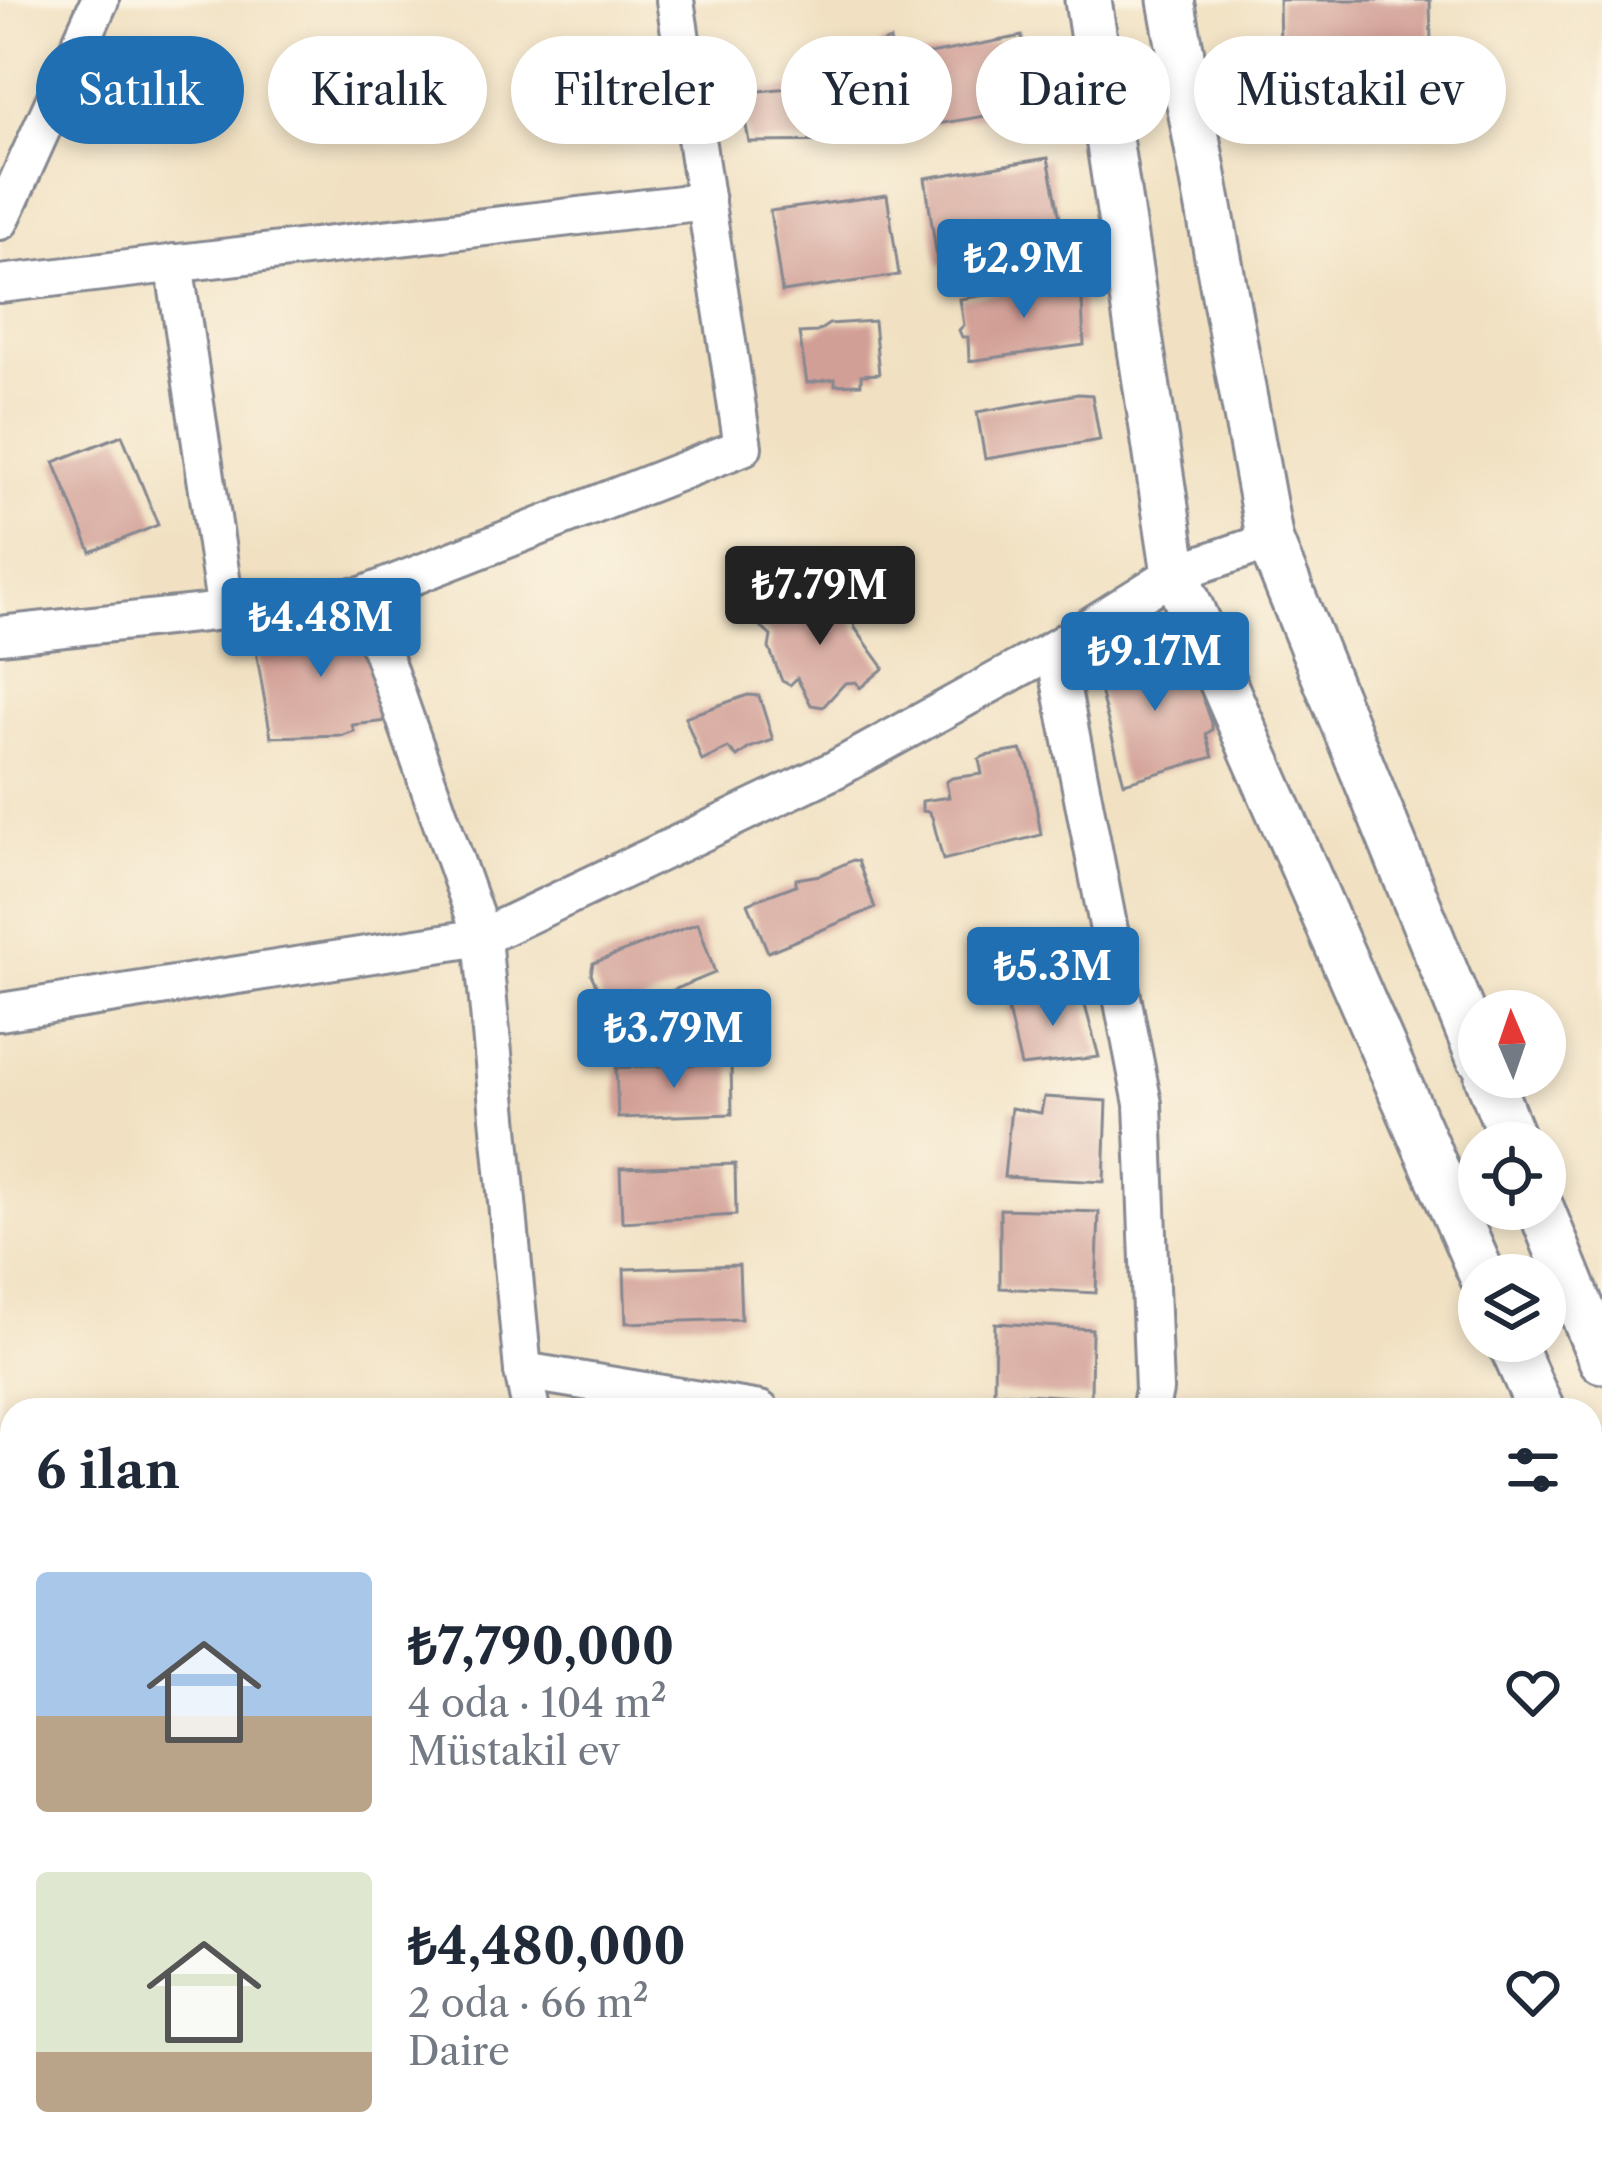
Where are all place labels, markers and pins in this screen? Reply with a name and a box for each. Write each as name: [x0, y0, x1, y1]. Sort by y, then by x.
pin: ₺2.9M: [940, 219, 1108, 321]
pin: ₺7.79M: [722, 546, 918, 648]
pin: ₺4.48M: [223, 578, 419, 680]
pin: ₺9.17M: [1057, 612, 1253, 714]
pin: ₺5.3M: [969, 927, 1137, 1029]
pin: ₺3.79M: [576, 989, 772, 1091]

